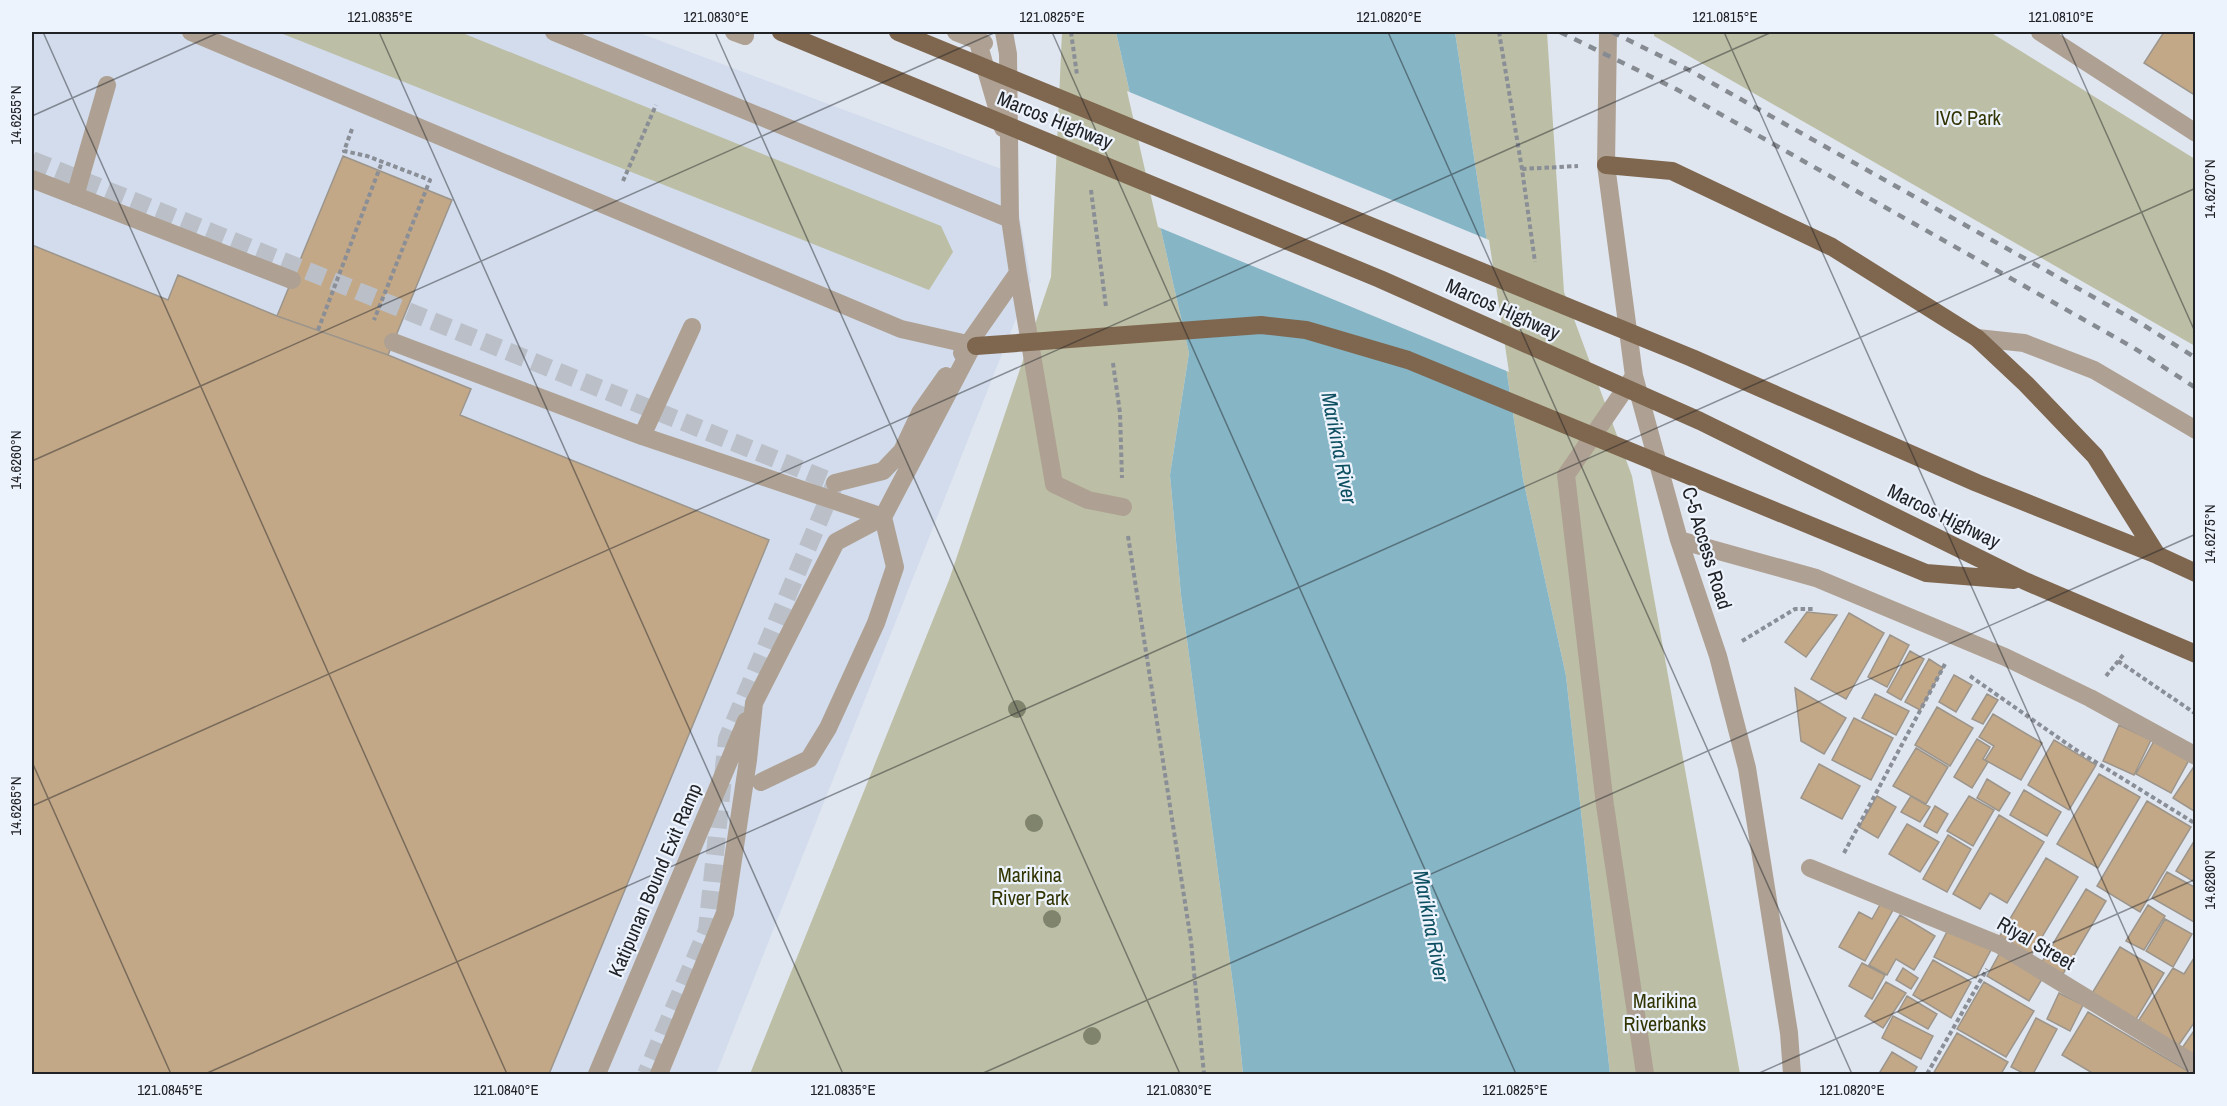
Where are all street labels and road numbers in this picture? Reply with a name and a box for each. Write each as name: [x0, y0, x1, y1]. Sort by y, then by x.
street label: Marcos Highway: [994, 84, 1118, 155]
street label: Marcos Highway: [1442, 271, 1565, 346]
street label: Marcos Highway: [1883, 477, 2006, 555]
street label: C-5 Access Road: [1676, 483, 1739, 612]
street label: Katipunan Bound Exit Ramp: [601, 779, 708, 981]
street label: Riyal Street: [1992, 909, 2080, 976]

